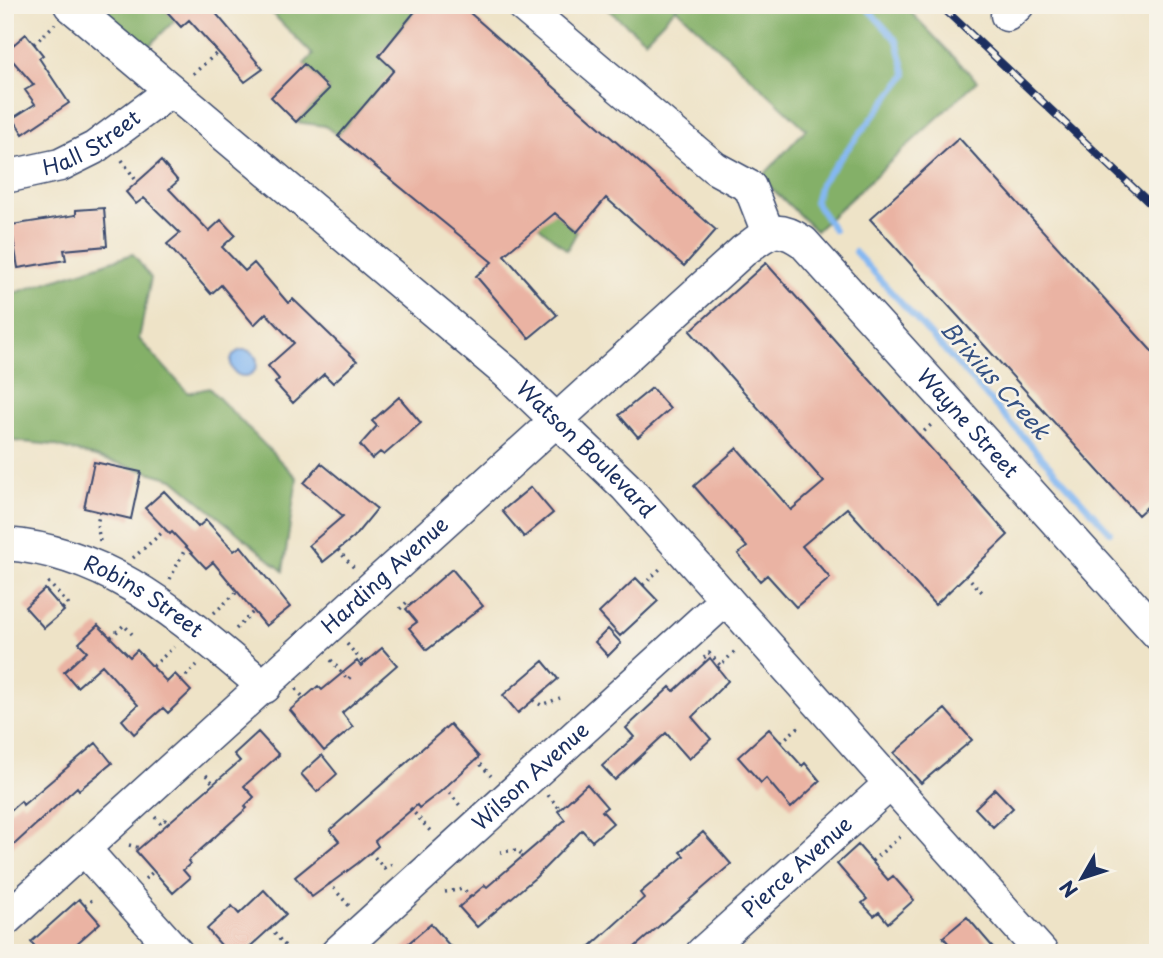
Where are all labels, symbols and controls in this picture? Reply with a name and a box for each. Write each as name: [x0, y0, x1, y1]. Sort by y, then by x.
street label: Hall Street: [39, 101, 146, 182]
water label: Brixius Creek: [933, 312, 1060, 447]
street label: Wayne Street: [911, 360, 1027, 484]
street label: Watson Boulevard: [510, 372, 664, 524]
street label: Harding Avenue: [313, 508, 454, 640]
street label: Robins Street: [79, 546, 211, 644]
street label: Wilson Avenue: [464, 713, 595, 837]
street label: Pierce Avenue: [733, 807, 858, 924]
north arrow: [1048, 842, 1118, 912]
text: N: [1052, 875, 1084, 904]

